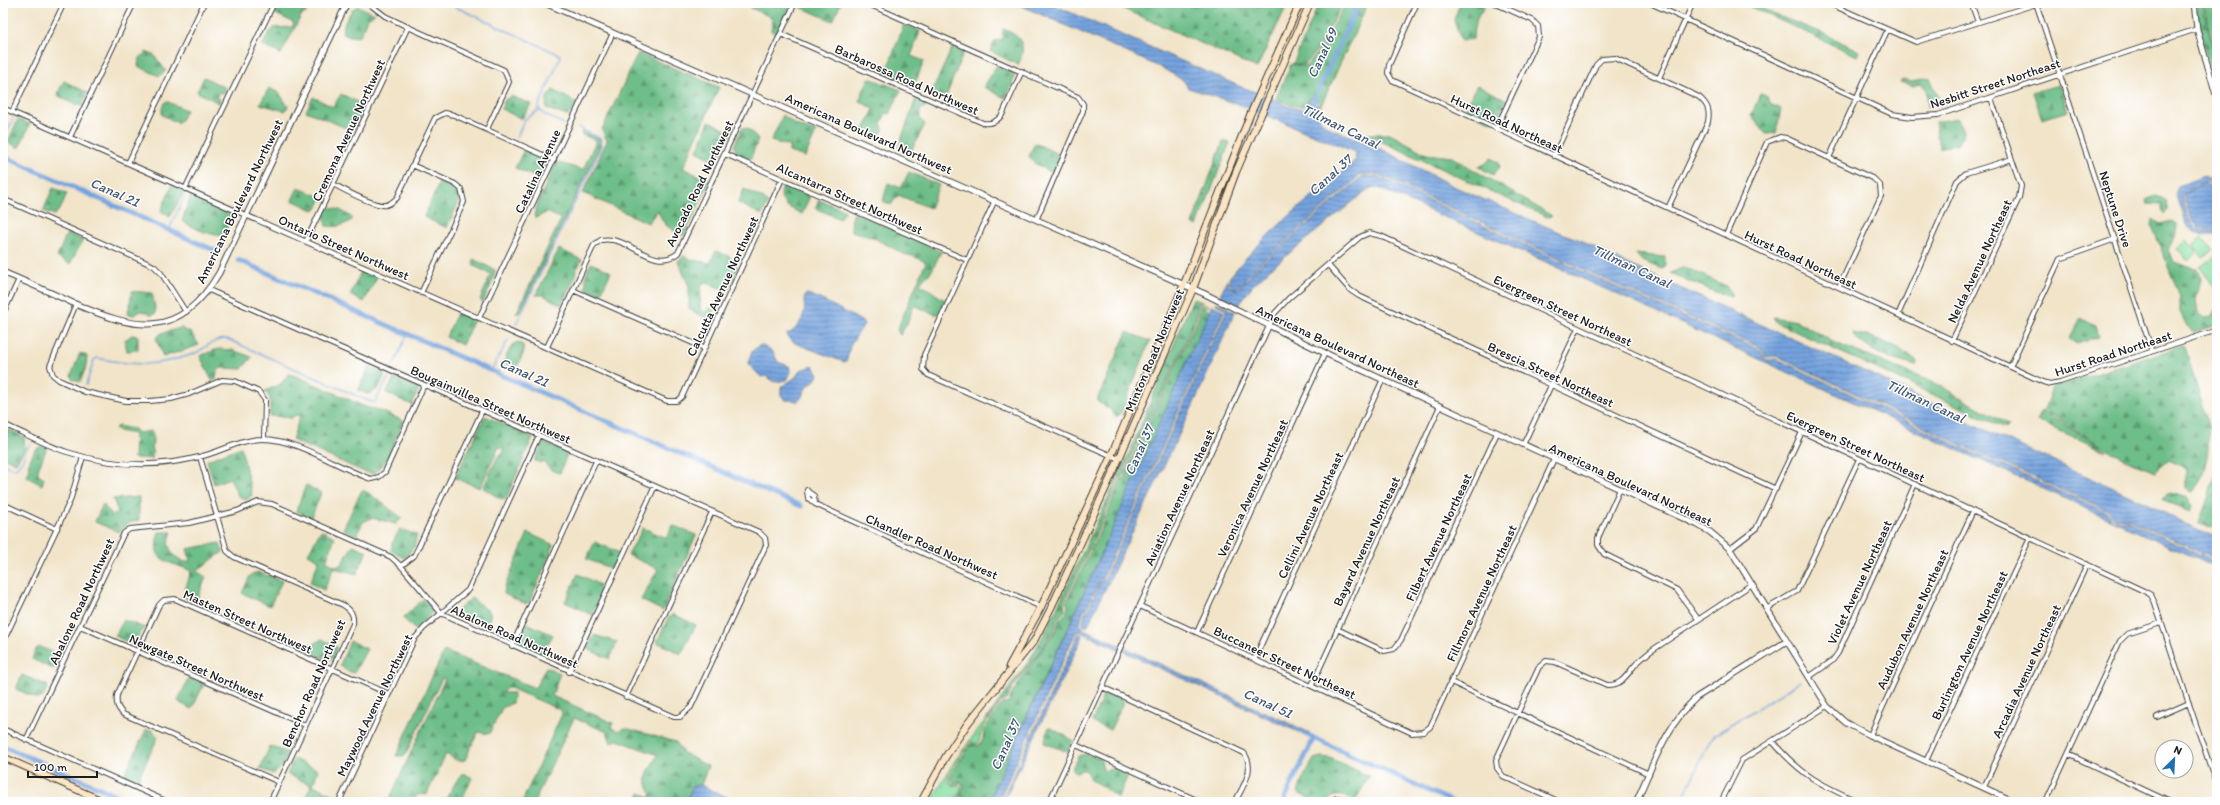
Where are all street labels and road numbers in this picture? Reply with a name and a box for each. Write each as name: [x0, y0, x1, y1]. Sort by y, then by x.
street label: Barbarossa Road Northwest: [833, 41, 981, 118]
street label: Nesbitt Street Northeast: [1928, 55, 2062, 112]
street label: Cremona Avenue Northwest: [309, 57, 388, 204]
street label: Americana Boulevard Northwest: [783, 90, 955, 177]
street label: Hurst Road Northeast: [1448, 91, 1565, 156]
street label: Americana Boulevard Northwest: [193, 117, 286, 286]
street label: Avocado Road Northwest: [662, 118, 737, 249]
street label: Catalina Avenue: [511, 127, 563, 216]
street label: Alcantarra Street Northwest: [774, 159, 925, 238]
street label: Neptune Drive: [2096, 169, 2135, 249]
street label: Nelda Avenue Northeast: [1944, 197, 2015, 325]
street label: Ontario Street Northwest: [276, 212, 412, 283]
street label: Calcutta Avenue Northwest: [683, 214, 762, 359]
street label: Hurst Road Northeast: [1742, 227, 1859, 292]
street label: Evergreen Street Northeast: [1491, 272, 1635, 349]
street label: Minton Road Northwest: [1122, 286, 1187, 414]
street label: Americana Boulevard Northeast: [1254, 302, 1422, 391]
street label: Hurst Road Northeast: [2053, 327, 2174, 379]
street label: Brescia Street Northeast: [1485, 339, 1616, 410]
street label: Bougainvillea Street Northwest: [408, 362, 573, 447]
street label: Evergreen Street Northeast: [1784, 408, 1928, 485]
street label: Veronica Avenue Northeast: [1214, 417, 1291, 560]
street label: Aviation Avenue Northeast: [1141, 427, 1218, 568]
street label: Americana Boulevard Northeast: [1547, 440, 1715, 529]
street label: Cellini Avenue Northeast: [1274, 449, 1347, 581]
street label: Filbert Avenue Northeast: [1402, 471, 1475, 604]
street label: Bayard Avenue Northeast: [1330, 474, 1403, 609]
street label: Chandler Road Northwest: [863, 510, 1000, 582]
street label: Violet Avenue Northeast: [1824, 518, 1895, 647]
street label: Fillmore Avenue Northeast: [1443, 522, 1520, 664]
street label: Abalone Road Northwest: [46, 536, 117, 667]
street label: Audubon Avenue Northeast: [1873, 547, 1952, 692]
street label: Burlington Avenue Northeast: [1928, 568, 2011, 722]
street label: Masten Street Northwest: [181, 586, 315, 657]
street label: Abalone Road Northwest: [449, 602, 581, 671]
street label: Arcadia Avenue Northeast: [1989, 602, 2064, 740]
street label: Benchor Road Northwest: [278, 617, 349, 749]
street label: Buccaneer Street Northeast: [1211, 623, 1358, 702]
street label: Newgate Street Northwest: [127, 631, 267, 704]
street label: Maywood Avenue Northwest: [333, 632, 416, 779]

